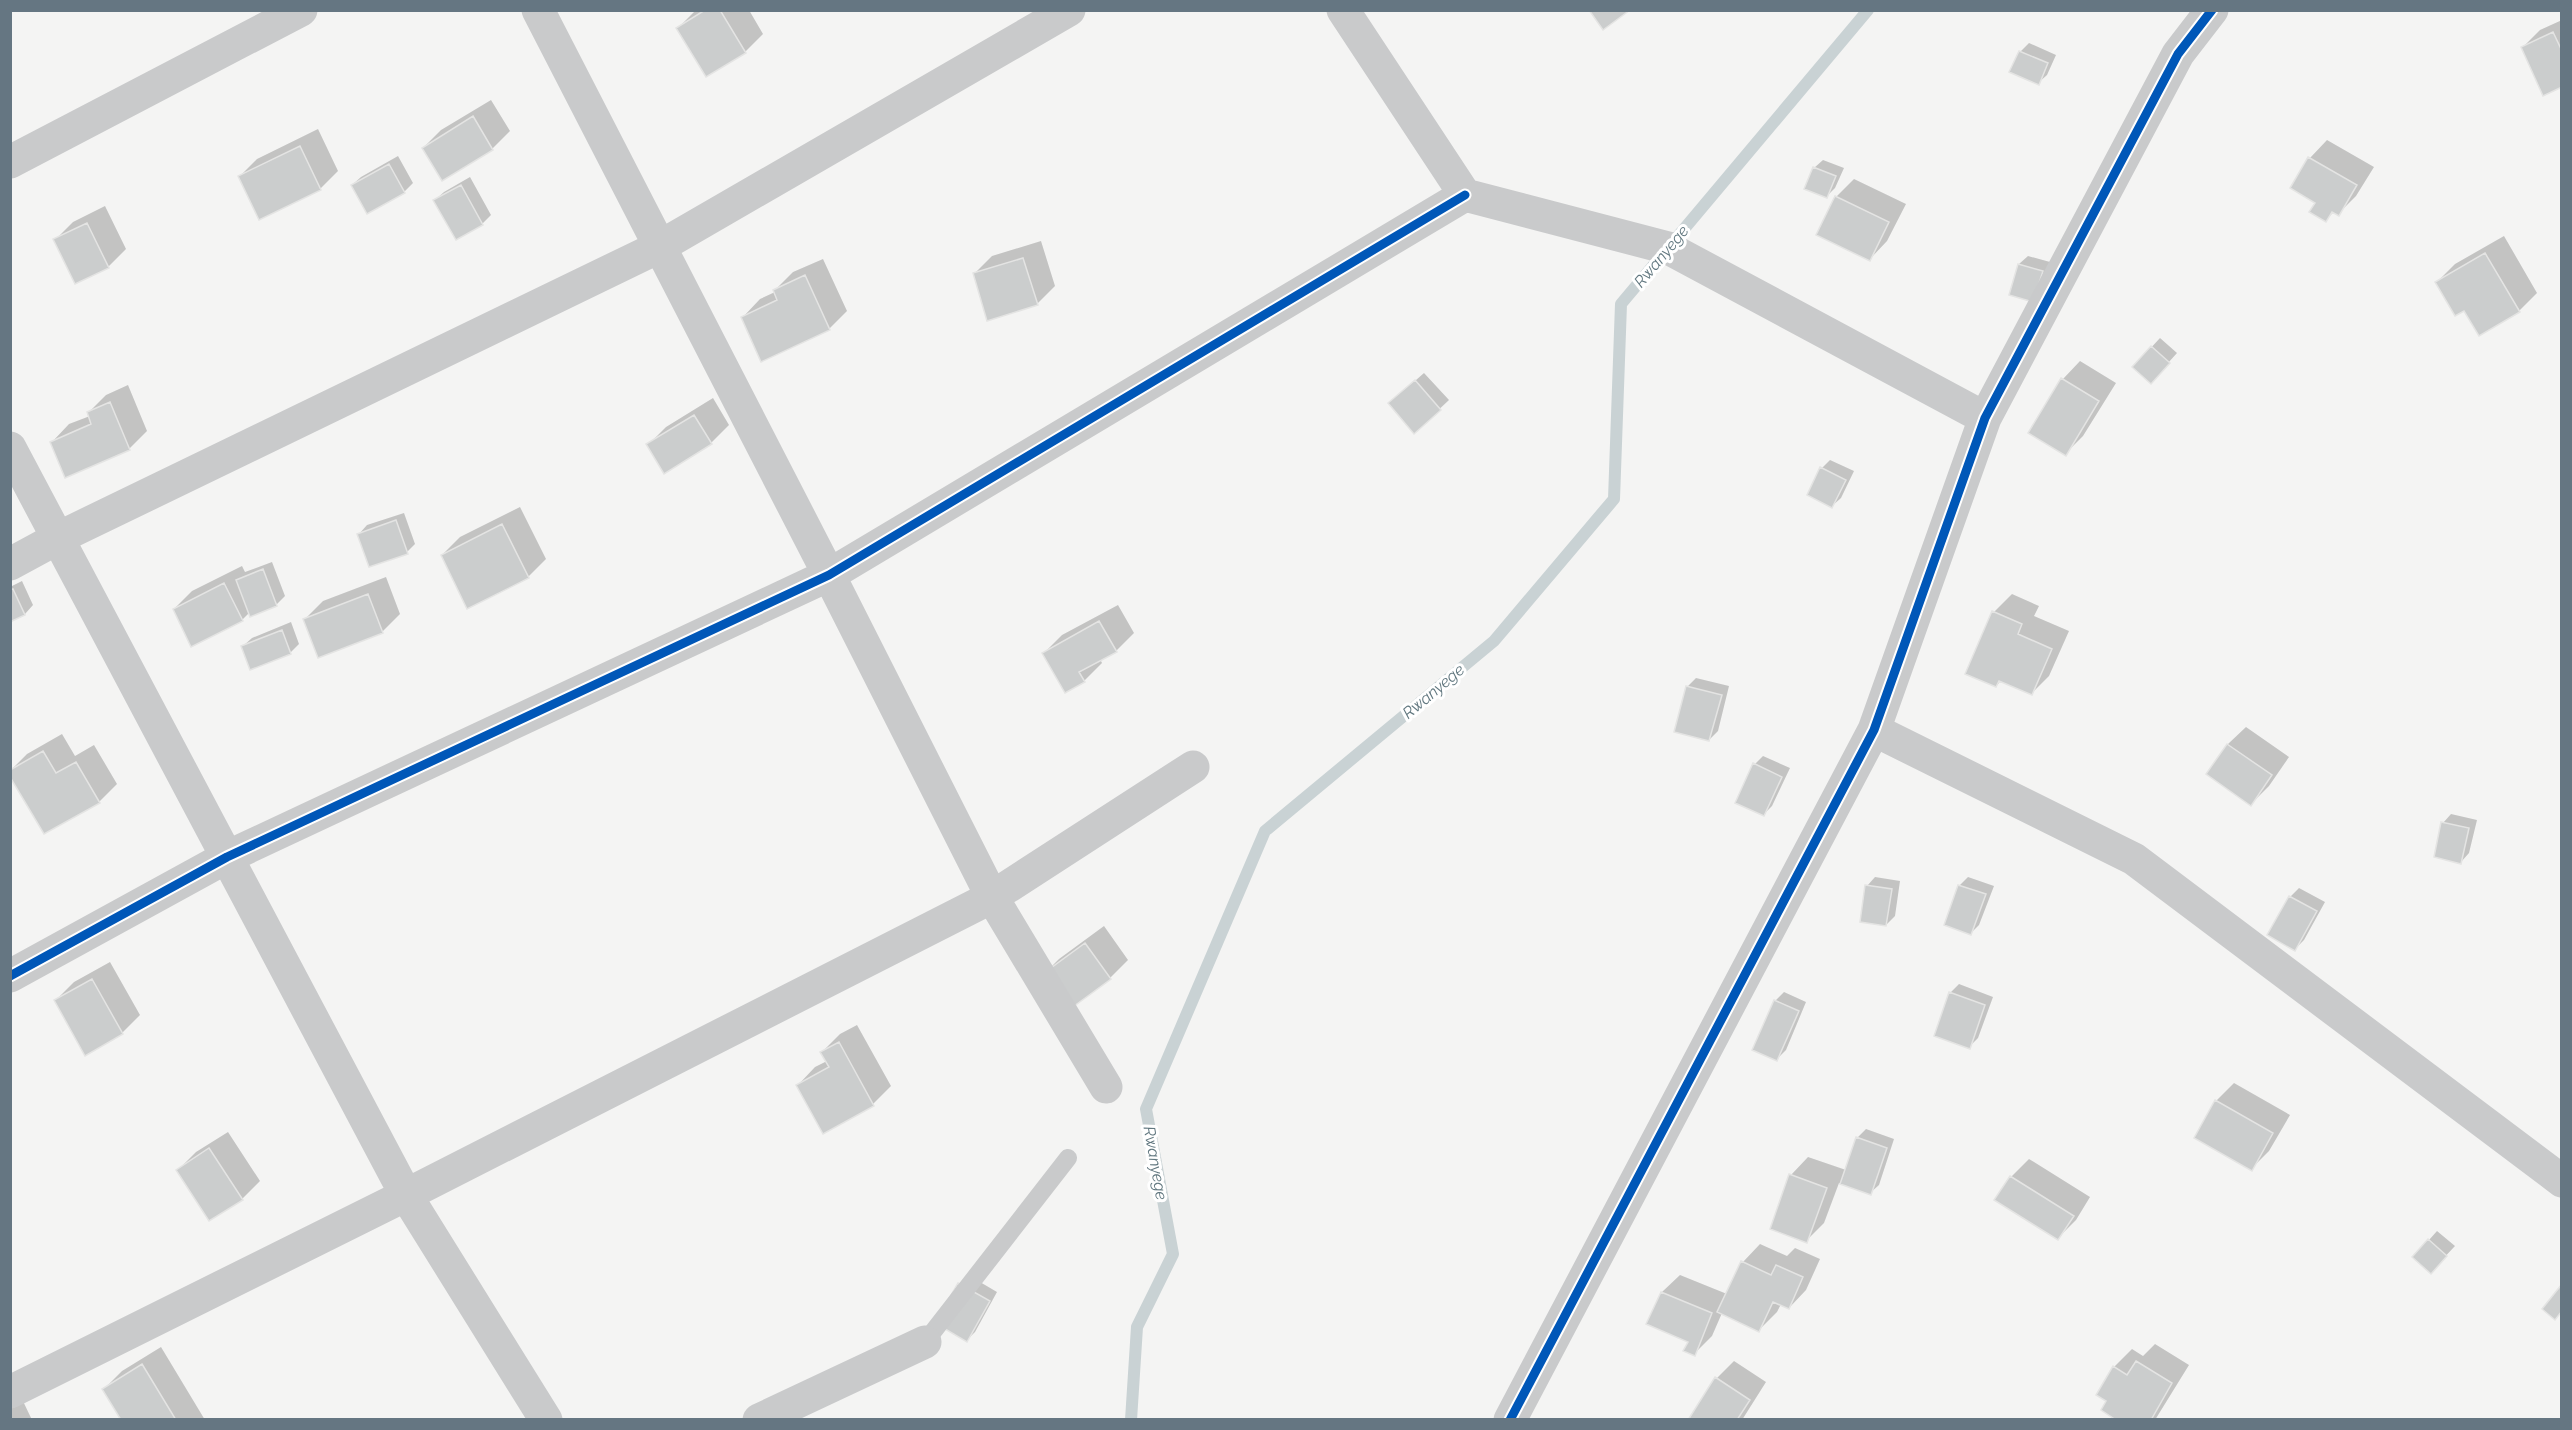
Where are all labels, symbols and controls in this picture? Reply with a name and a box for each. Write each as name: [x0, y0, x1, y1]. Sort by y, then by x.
water label: Rwanyege: [1630, 221, 1693, 291]
water label: Rwanyege: [1399, 660, 1468, 723]
water label: Rwanyege: [1140, 1125, 1171, 1202]

